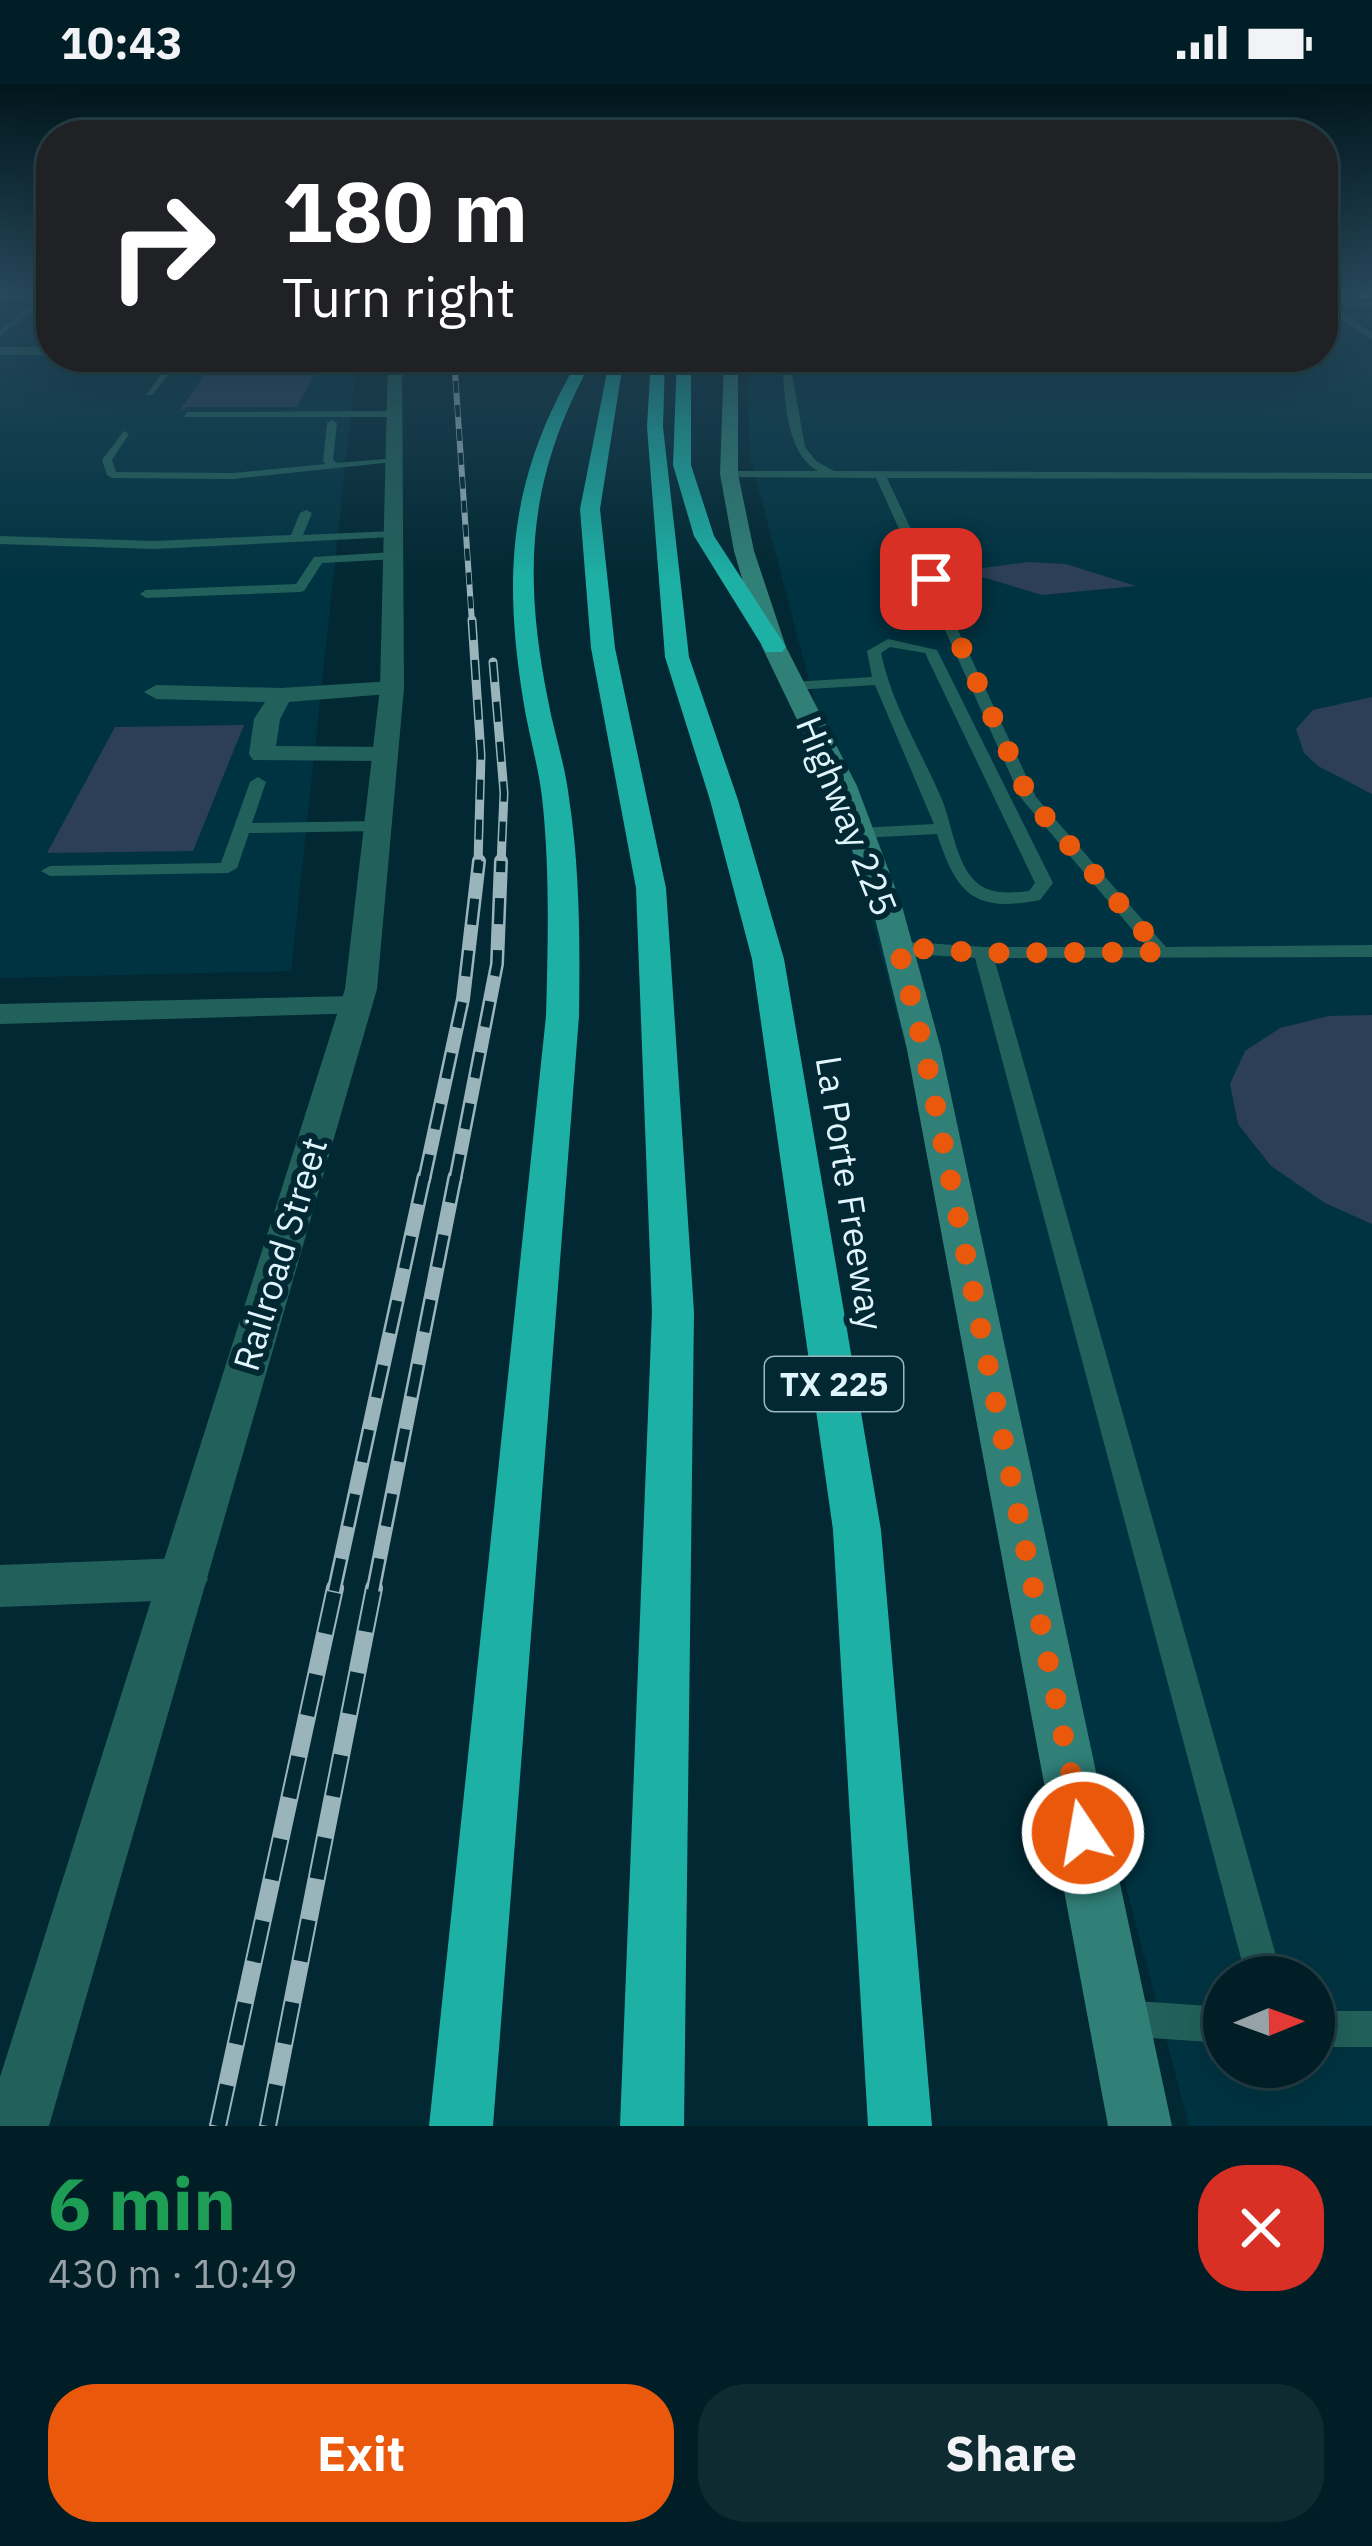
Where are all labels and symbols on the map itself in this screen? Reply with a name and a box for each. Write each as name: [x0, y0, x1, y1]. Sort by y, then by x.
pin: [880, 528, 982, 630]
street label: Highway 225: [786, 709, 909, 923]
street label: La Porte Freeway: [806, 1052, 895, 1334]
street label: Railroad Street: [222, 1132, 337, 1376]
road number: TX 225: [765, 1357, 903, 1411]
position arrow: [1020, 1770, 1146, 1896]
north arrow: [1203, 1956, 1335, 2088]

